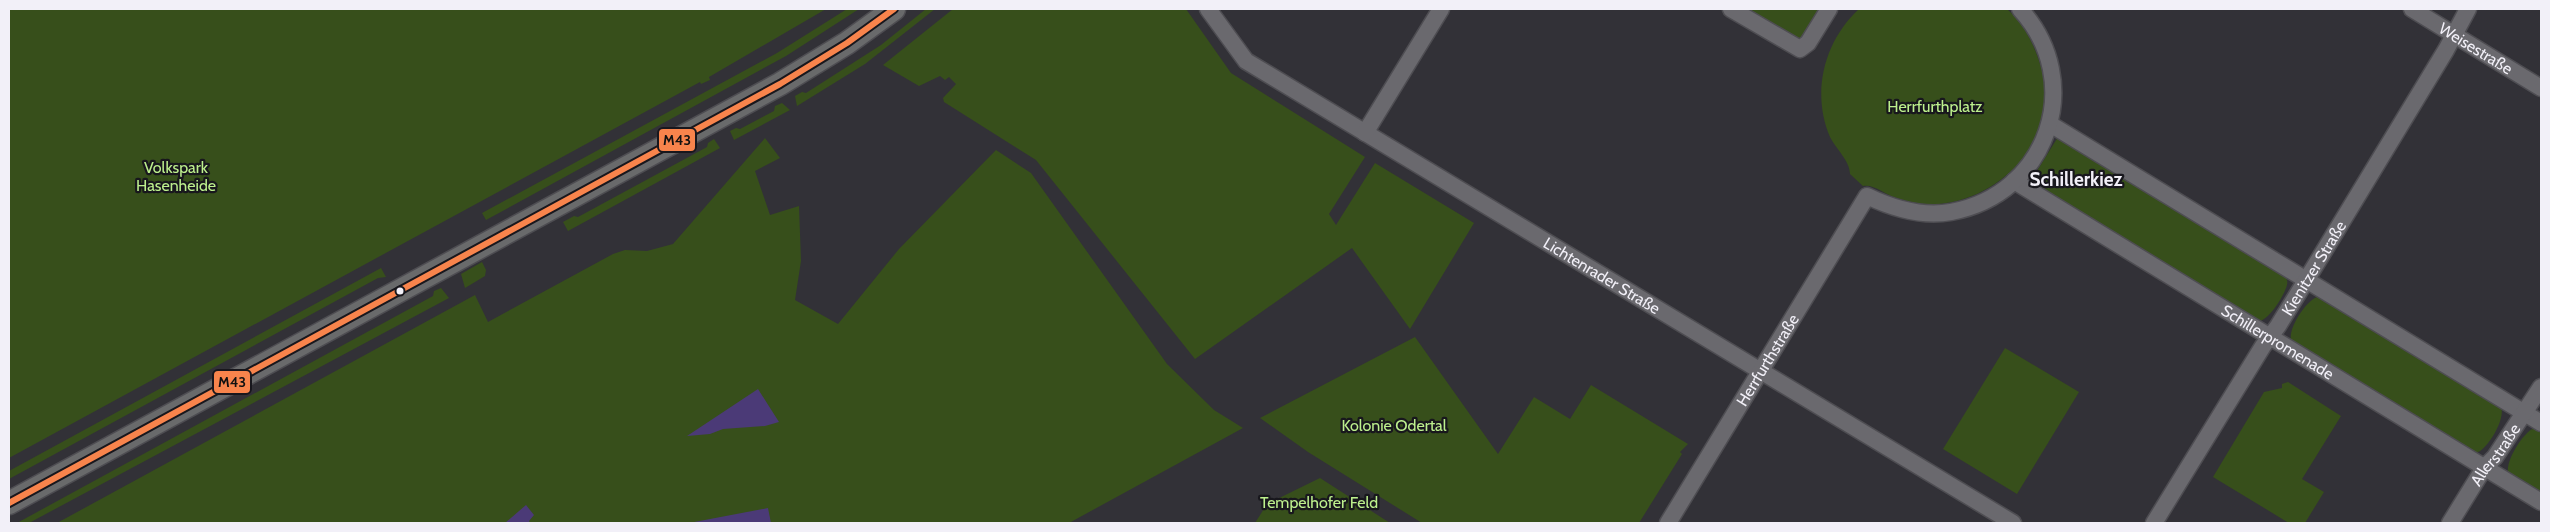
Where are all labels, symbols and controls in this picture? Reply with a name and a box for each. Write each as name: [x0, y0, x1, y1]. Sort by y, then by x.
street label: Weisestraße: [2436, 18, 2516, 78]
park label: Herrfurthplatz: [1887, 97, 1983, 116]
line badge: M43: [658, 128, 696, 152]
text: M43: [663, 131, 691, 149]
park label: Volkspark Hasenheide: [136, 158, 216, 195]
district label: Schillerkiez: [2029, 168, 2123, 191]
street label: Kienitzer Straße: [2277, 217, 2350, 319]
street label: Lichtenrader Straße: [1540, 233, 1664, 318]
unlabelled marker: [395, 286, 405, 296]
street label: Schillerpromenade: [2218, 300, 2338, 383]
street label: Herrfurthstraße: [1732, 310, 1803, 409]
line badge: M43: [213, 370, 251, 394]
text: M43: [218, 373, 246, 391]
park label: Kolonie Odertal: [1341, 416, 1447, 435]
street label: Allerstraße: [2466, 420, 2524, 489]
park label: Tempelhofer Feld: [1260, 493, 1378, 512]

